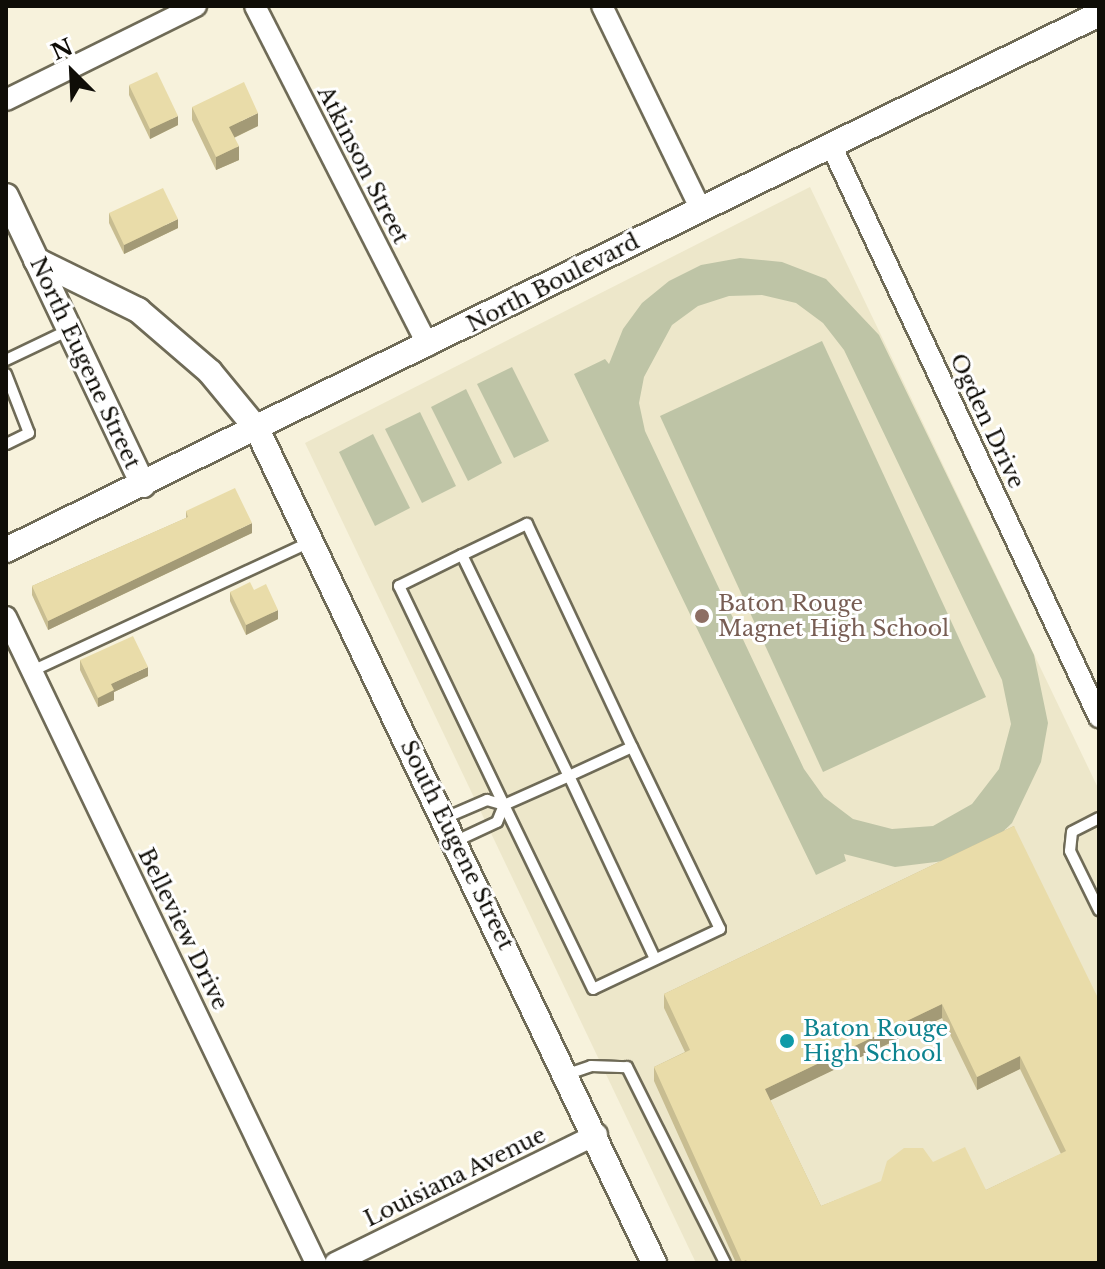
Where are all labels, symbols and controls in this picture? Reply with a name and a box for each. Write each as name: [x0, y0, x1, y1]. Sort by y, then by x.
north arrow: [32, 32, 112, 112]
text: N: [47, 33, 77, 66]
street label: Atkinson Street: [312, 82, 414, 248]
street label: North Boulevard: [462, 228, 644, 338]
street label: North Eugene Street: [24, 253, 146, 473]
street label: Ogden Drive: [944, 349, 1030, 493]
place label: Baton Rouge Magnet High School: [718, 590, 949, 642]
marker: Baton Rouge Magnet High School: [693, 607, 711, 625]
street label: South Eugene Street: [395, 736, 519, 954]
street label: Belleview Drive: [132, 844, 234, 1014]
place label: Baton Rouge High School: [803, 1015, 948, 1066]
marker: Baton Rouge High School: [778, 1032, 796, 1050]
street label: Louisiana Avenue: [359, 1121, 551, 1233]

